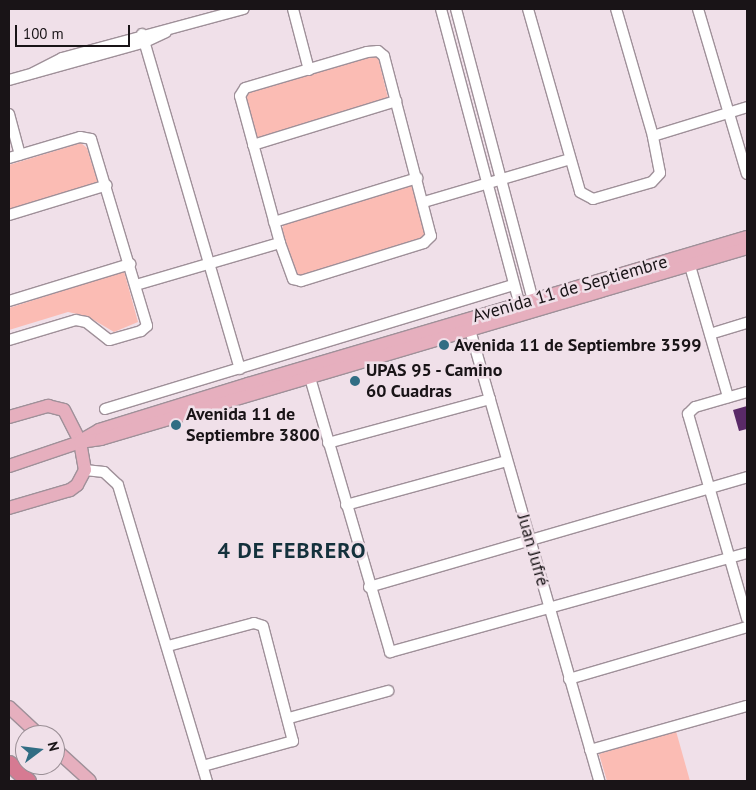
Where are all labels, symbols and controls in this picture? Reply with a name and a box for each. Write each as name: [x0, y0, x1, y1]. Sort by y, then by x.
scale bar: [18, 15, 132, 47]
text: 100 m: [23, 24, 64, 43]
street label: Avenida 11 de Septiembre: [470, 251, 670, 327]
place label: Avenida 11 de Septiembre 3599: [454, 334, 701, 356]
marker: Avenida 11 de Septiembre 3599: [438, 339, 450, 351]
place label: UPAS 95 - Camino 60 Cuadras: [366, 360, 505, 402]
marker: UPAS 95 - Camino 60 Cuadras: [348, 374, 362, 388]
place label: Avenida 11 de Septiembre 3800: [186, 404, 320, 446]
marker: Avenida 11 de Septiembre 3800: [170, 419, 182, 431]
street label: Juan Jufré: [512, 511, 554, 589]
district label: 4 DE FEBRERO: [216, 538, 368, 564]
north arrow: [15, 725, 65, 775]
text: N: [44, 740, 63, 753]

